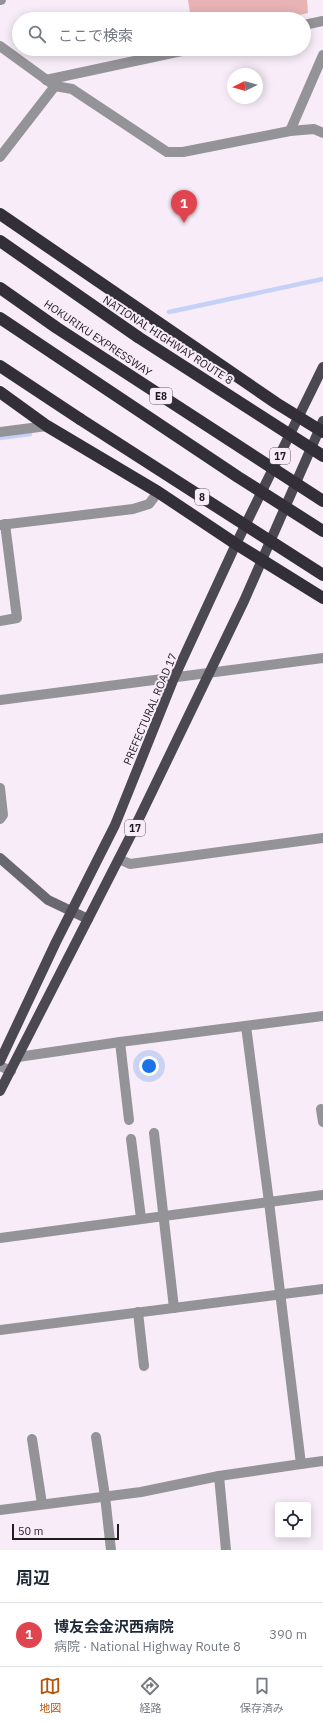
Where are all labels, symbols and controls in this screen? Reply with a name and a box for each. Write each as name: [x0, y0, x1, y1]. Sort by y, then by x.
search box: [12, 12, 311, 56]
icon: search: [26, 23, 48, 45]
text: ここで検索: [58, 26, 133, 45]
north arrow: [227, 68, 263, 104]
pin: 1: [171, 190, 197, 223]
street label: NATIONAL HIGHWAY ROUTE 8: [100, 293, 236, 387]
street label: HOKURIKU EXPRESSWAY: [41, 297, 155, 380]
road number: E8: [150, 388, 172, 404]
road number: 17: [270, 448, 290, 464]
road number: 8: [195, 489, 209, 505]
street label: PREFECTURAL ROAD 17: [120, 651, 180, 767]
road number: 17: [125, 820, 145, 836]
your location: [139, 1056, 159, 1076]
map controls: [275, 1502, 311, 1538]
button: locate: [275, 1502, 311, 1538]
scale bar: [12, 1522, 119, 1541]
text: 50 m: [18, 1524, 43, 1538]
text: 周辺: [16, 1567, 50, 1589]
text: 博友会金沢西病院: [54, 1617, 174, 1636]
text: 1: [25, 1626, 33, 1643]
text: 390 m: [269, 1626, 307, 1643]
text: 病院 · National Highway Route 8: [54, 1638, 241, 1655]
tab: 地図: [39, 1675, 61, 1715]
tab: 経路: [139, 1675, 161, 1715]
tab: 保存済み: [240, 1675, 284, 1715]

